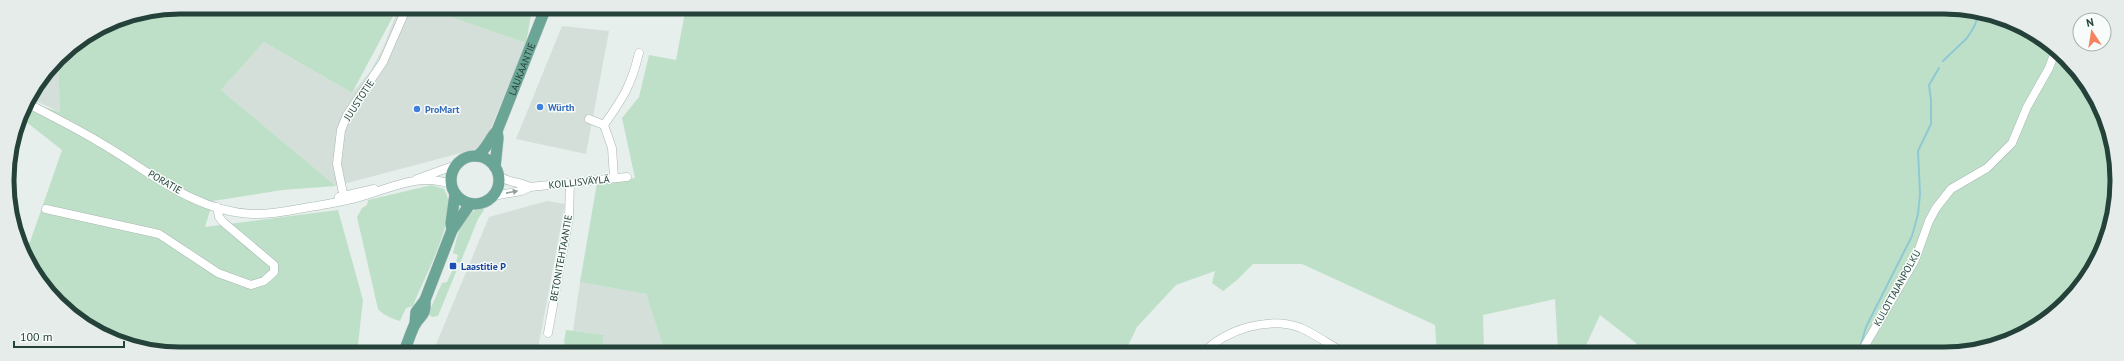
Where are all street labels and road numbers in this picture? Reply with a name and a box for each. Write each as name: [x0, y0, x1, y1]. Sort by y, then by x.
street label: LAUKAANTIE: [505, 41, 538, 97]
street label: JUUSTOTIE: [340, 77, 377, 124]
street label: PORATIE: [146, 167, 184, 197]
street label: KOILLISVÄYLÄ: [548, 172, 610, 192]
street label: BETONITEHTAANTIE: [547, 214, 575, 302]
street label: KULOTTAJANPOLKU: [1871, 247, 1923, 329]

